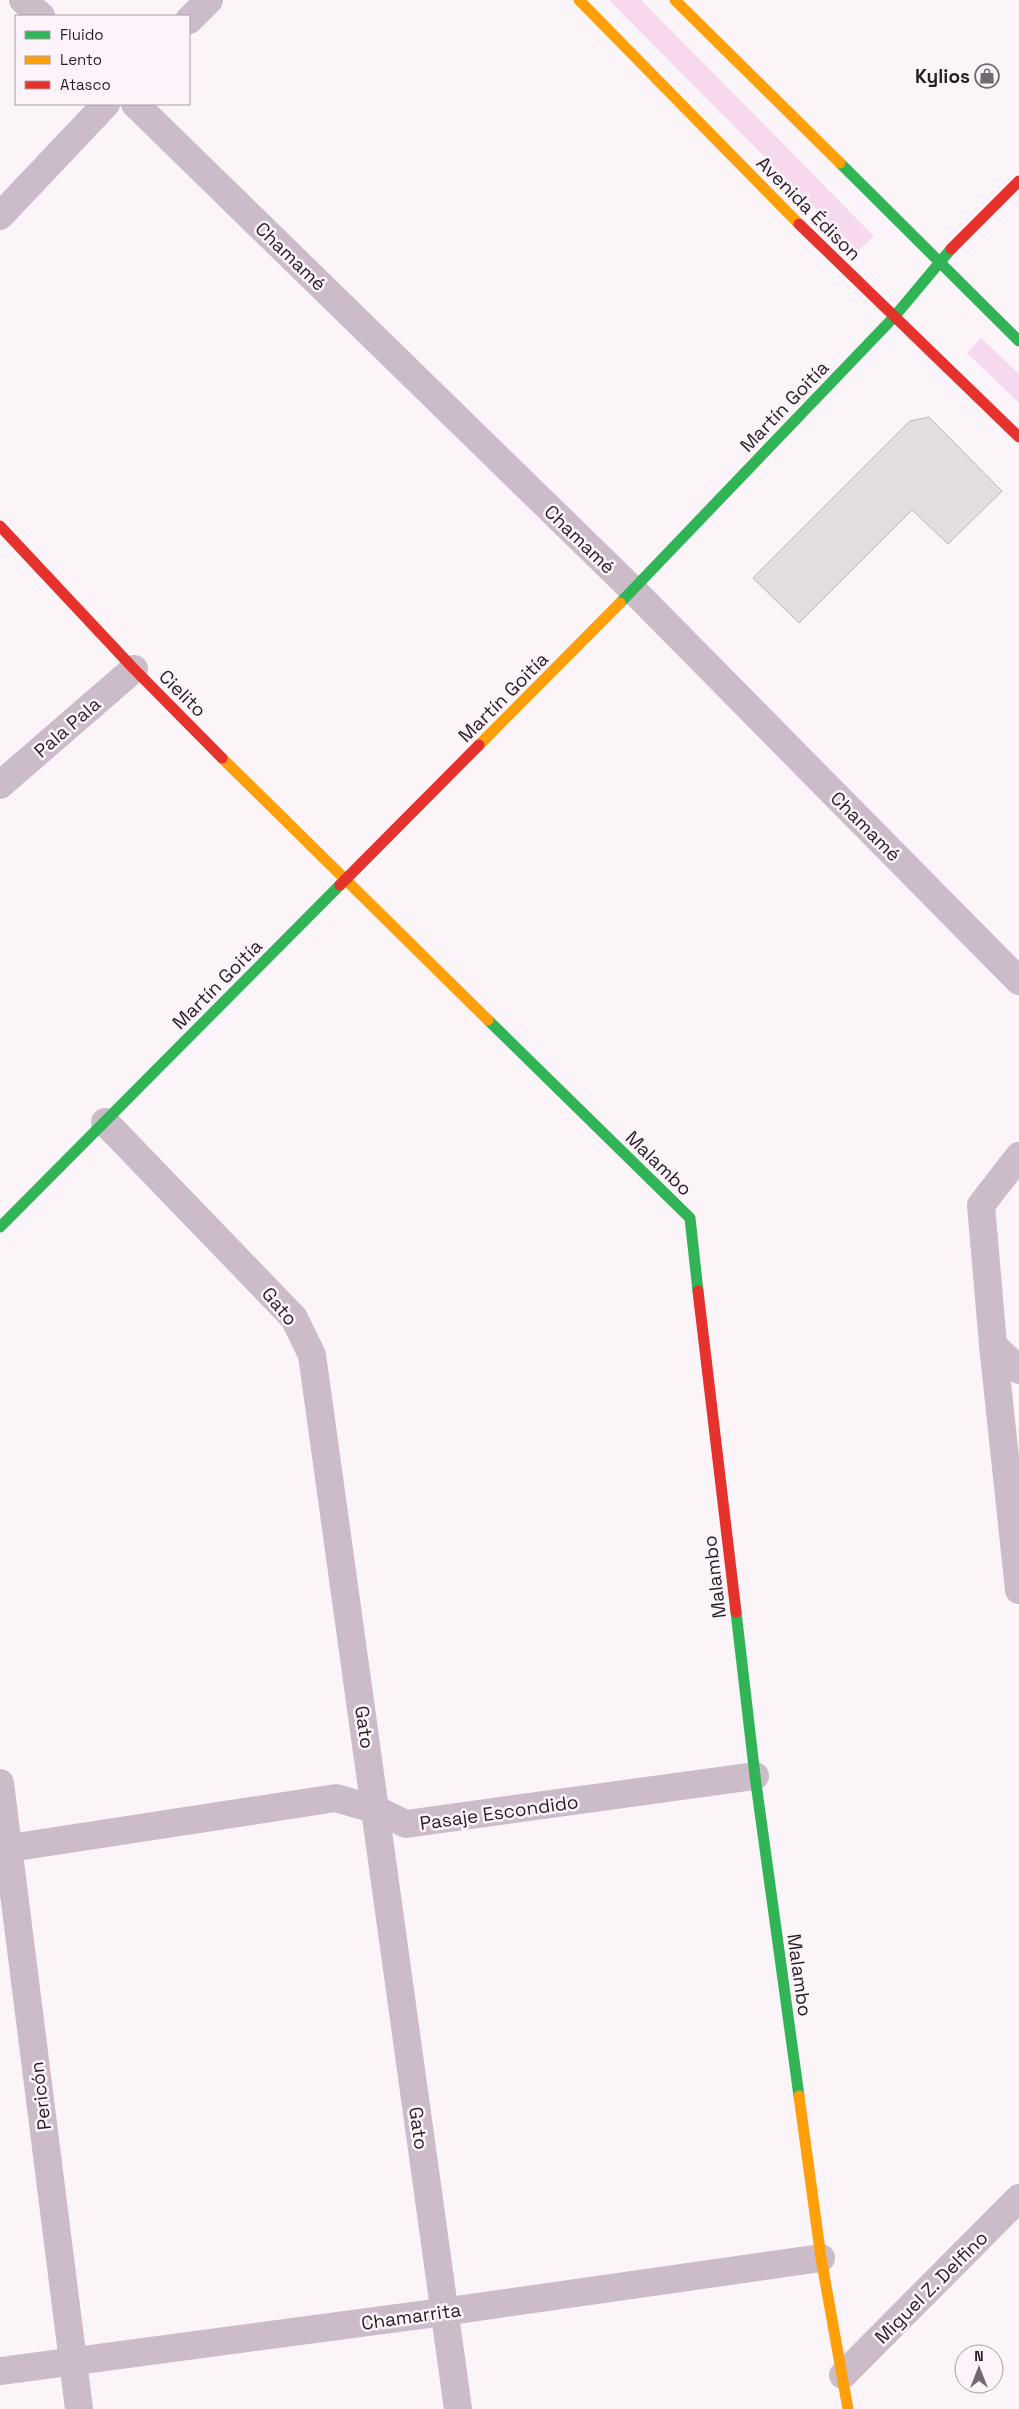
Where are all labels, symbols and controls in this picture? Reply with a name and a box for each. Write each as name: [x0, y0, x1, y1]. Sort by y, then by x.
legend: [15, 15, 190, 105]
text: Fluido: [60, 25, 104, 44]
text: Lento: [60, 50, 102, 69]
shop icon: Kylios: [974, 63, 1000, 89]
place label: Kylios: [915, 64, 970, 89]
text: Atasco: [60, 75, 111, 94]
street label: Avenida Édison: [751, 151, 866, 266]
street label: Chamamé: [250, 216, 332, 296]
street label: Martín Goitía: [734, 355, 834, 457]
street label: Chamamé: [539, 499, 621, 579]
street label: Martín Goitía: [453, 647, 554, 748]
street label: Cielito: [153, 664, 212, 723]
street label: Pala Pala: [29, 692, 106, 763]
street label: Chamamé: [825, 786, 906, 867]
street label: Martín Goitía: [167, 934, 268, 1035]
street label: Malambo: [620, 1125, 697, 1201]
street label: Gato: [256, 1282, 303, 1331]
street label: Malambo: [697, 1534, 732, 1620]
street label: Gato: [349, 1704, 380, 1750]
street label: Pasaje Escondido: [418, 1789, 580, 1836]
street label: Malambo: [781, 1932, 818, 2018]
street label: Pericón: [24, 2060, 57, 2132]
street label: Gato: [403, 2105, 434, 2151]
street label: Miguel Z. Delfino: [869, 2225, 993, 2349]
street label: Chamarrita: [359, 2297, 463, 2336]
north arrow: [954, 2344, 1004, 2394]
text: N: [974, 2347, 984, 2365]

